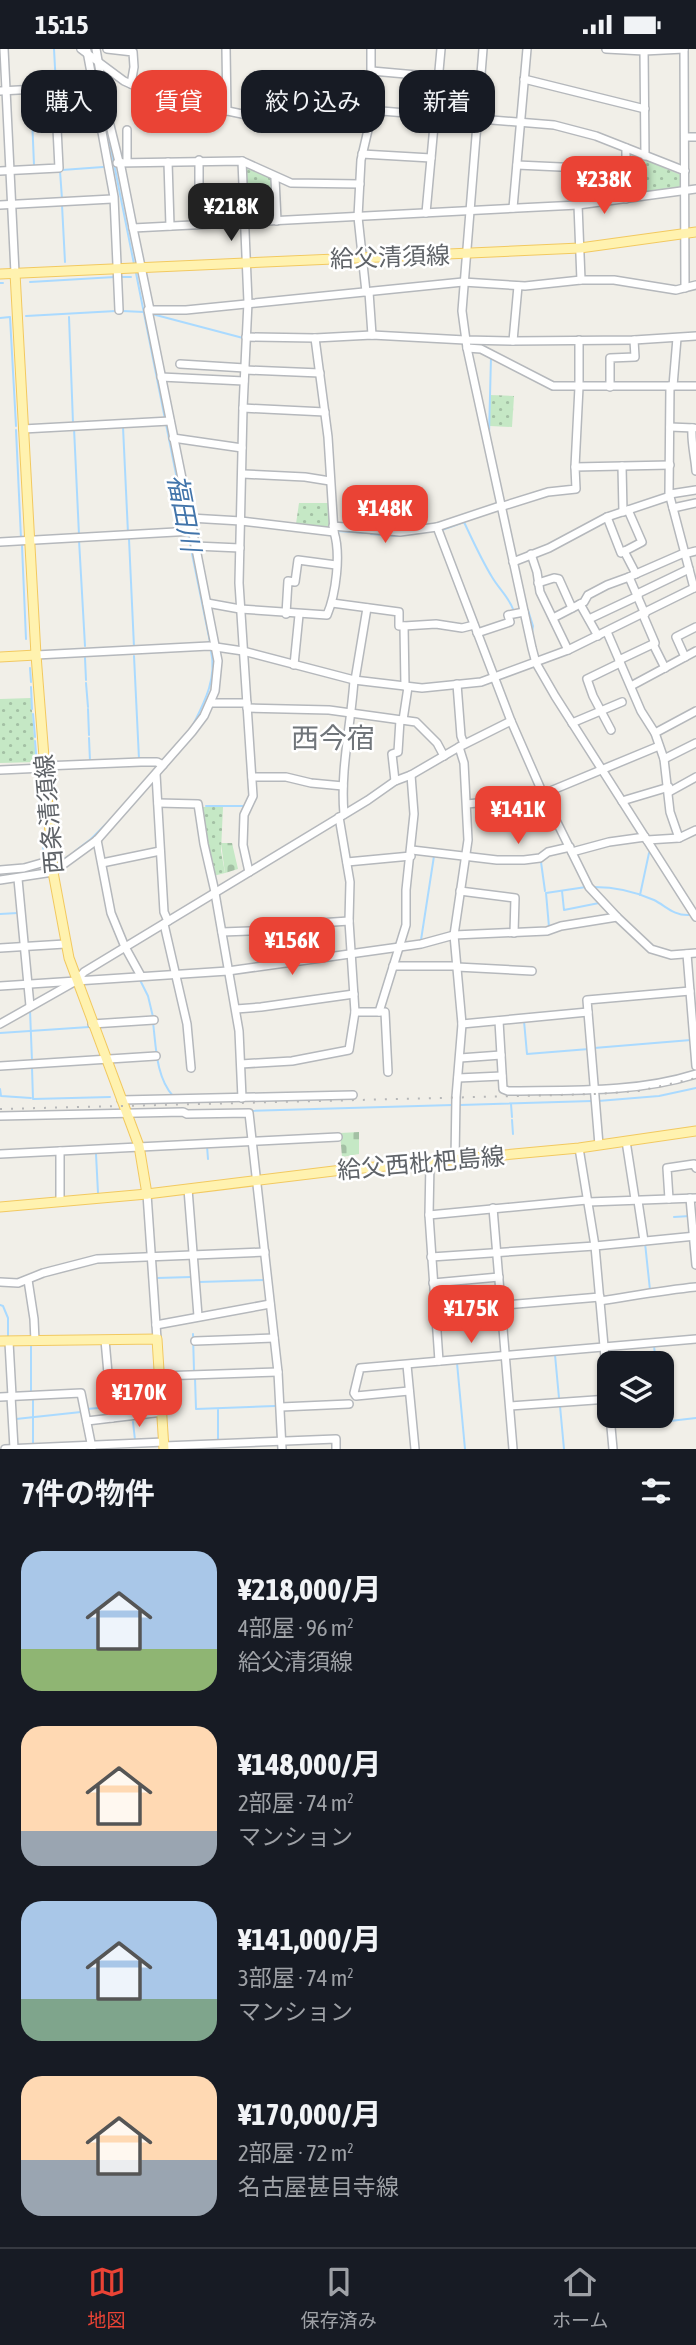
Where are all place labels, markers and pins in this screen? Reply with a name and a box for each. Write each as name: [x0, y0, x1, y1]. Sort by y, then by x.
pin: ¥238K: [555, 157, 653, 216]
pin: ¥218K: [182, 183, 280, 243]
pin: ¥148K: [336, 485, 434, 545]
pin: ¥141K: [469, 787, 567, 846]
pin: ¥156K: [243, 918, 341, 977]
pin: ¥175K: [422, 1285, 520, 1345]
pin: ¥170K: [90, 1369, 188, 1429]

